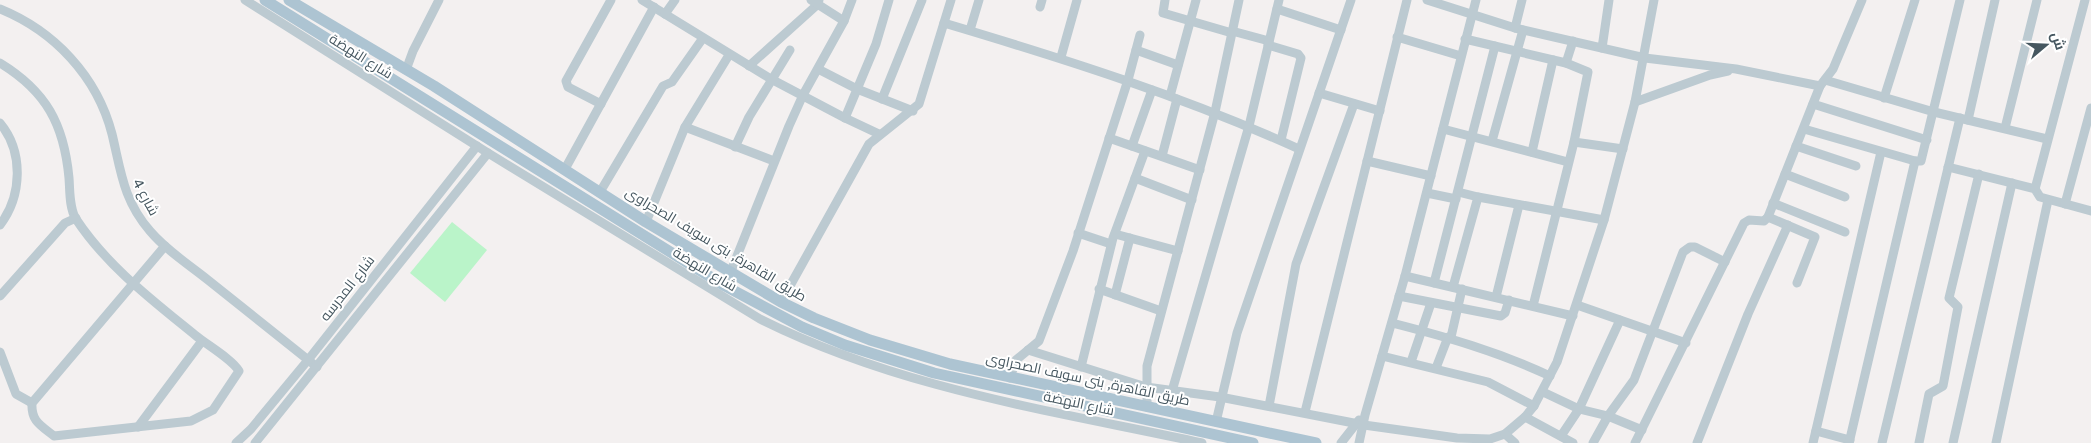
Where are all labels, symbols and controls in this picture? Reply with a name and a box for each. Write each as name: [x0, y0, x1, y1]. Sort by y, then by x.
north arrow: [2021, 20, 2071, 70]
street label: شارع النهضة: [326, 30, 396, 83]
text: ش: [2047, 30, 2069, 52]
street label: شارع 4: [129, 176, 162, 219]
street label: طريق القاهرة, بنى سويف الصحراوى: [622, 184, 809, 305]
street label: شارع النهضة: [670, 244, 740, 295]
street label: شارع المدرسه: [316, 252, 378, 325]
street label: طريق القاهرة, بنى سويف الصحراوى: [984, 350, 1191, 409]
street label: شارع النهضة: [1042, 388, 1116, 419]

